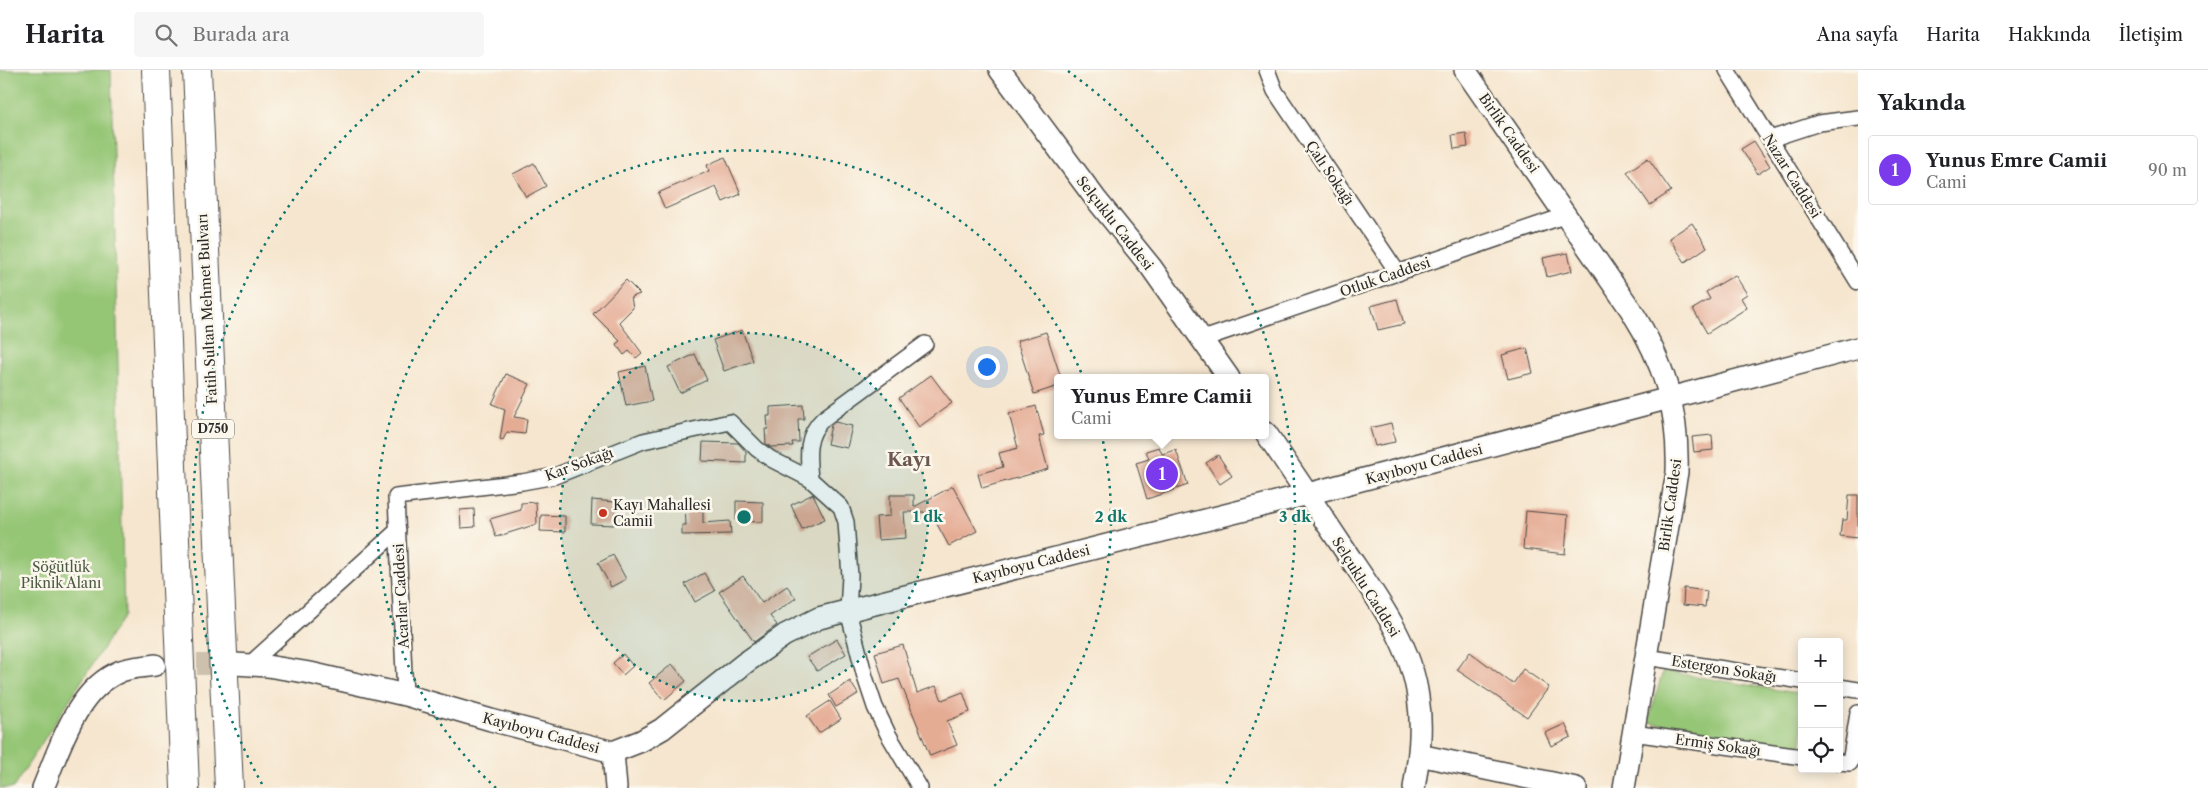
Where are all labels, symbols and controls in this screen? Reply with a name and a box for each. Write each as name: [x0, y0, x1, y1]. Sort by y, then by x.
search box: [134, 12, 484, 57]
text: Harita: [25, 20, 104, 49]
icon: search: [152, 21, 180, 49]
text: Burada ara: [192, 23, 290, 46]
text: Ana sayfa: [1817, 24, 1898, 46]
text: Harita: [1926, 24, 1980, 46]
text: Hakkında: [2008, 24, 2091, 46]
text: İletişim: [2119, 24, 2183, 46]
street label: Birlik Caddesi: [1475, 90, 1543, 176]
text: Yakında: [1878, 90, 1966, 115]
street label: Nazar Caddesi: [1759, 131, 1825, 221]
street label: Çalı Sokağı: [1302, 137, 1358, 209]
text: Yunus Emre Camii: [1926, 149, 2107, 172]
text: 1: [1891, 160, 1899, 180]
text: 90 m: [2148, 160, 2187, 180]
street label: Selçuklu Caddesi: [1073, 172, 1157, 274]
text: Cami: [1926, 172, 1967, 192]
street label: Fatih Sultan Mehmet Bulvarı: [193, 213, 221, 405]
street label: Otluk Caddesi: [1337, 253, 1433, 301]
your location: [974, 354, 1000, 380]
popup: [1054, 374, 1269, 439]
text: Yunus Emre Camii: [1071, 385, 1252, 408]
text: Cami: [1071, 408, 1112, 428]
road number: D750: [192, 419, 234, 438]
street label: Kayıboyu Caddesi: [1364, 440, 1484, 488]
street label: Kar Sokağı: [542, 443, 616, 485]
district label: Kayı: [887, 448, 931, 471]
pin: 1: [1146, 455, 1178, 493]
street label: Birlik Caddesi: [1655, 458, 1685, 552]
place label: Kayı Mahallesi Camii: [613, 496, 711, 530]
marker: Kayı Mahallesi Camii: [597, 507, 609, 519]
text: 1 dk: [913, 507, 944, 526]
text: 2 dk: [1095, 507, 1128, 526]
text: 3 dk: [1279, 507, 1312, 526]
centre of rings: [735, 508, 753, 526]
street label: Selçuklu Caddesi: [1328, 534, 1404, 640]
street label: Kayıboyu Caddesi: [971, 541, 1091, 587]
street label: Acarlar Caddesi: [389, 543, 413, 650]
park label: Söğütlük Piknik Alanı: [21, 558, 101, 592]
map controls: [1798, 638, 1843, 773]
button: +: [1798, 638, 1843, 683]
street label: Estergon Sokağı: [1670, 652, 1778, 686]
button: −: [1798, 683, 1843, 728]
street label: Kayıboyu Caddesi: [481, 709, 601, 757]
button: locate: [1798, 728, 1843, 773]
street label: Ermiş Sokağı: [1674, 730, 1762, 760]

